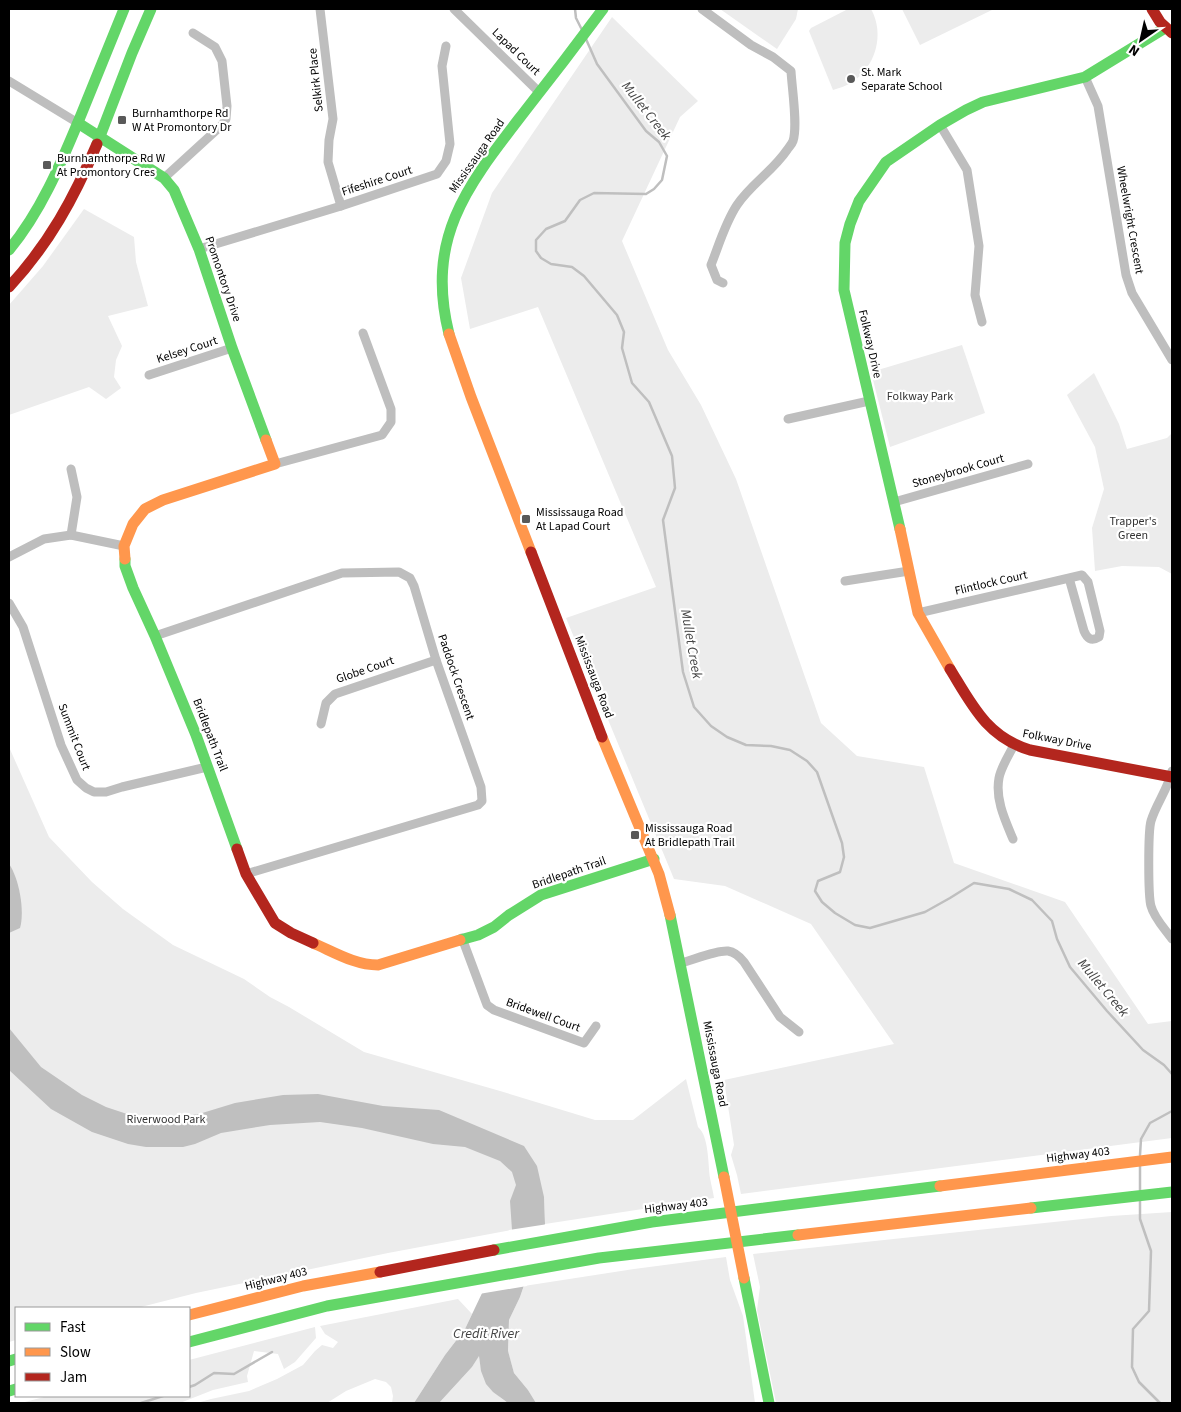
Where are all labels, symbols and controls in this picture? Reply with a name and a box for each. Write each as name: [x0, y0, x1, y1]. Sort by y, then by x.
north arrow: [1116, 15, 1166, 65]
street label: Lapad Court: [488, 24, 544, 80]
text: N: [1125, 39, 1144, 61]
street label: Selkirk Place: [304, 47, 328, 113]
place label: St. Mark Separate School: [861, 64, 942, 95]
marker: St. Mark Separate School: [845, 73, 857, 85]
water label: Mullet Creek: [616, 77, 676, 145]
place label: Burnhamthorpe Rd W At Promontory Dr: [132, 105, 232, 136]
marker: Burnhamthorpe Rd W At Promontory Dr: [116, 114, 128, 126]
street label: Mississauga Road: [445, 115, 509, 197]
place label: Burnhamthorpe Rd W At Promontory Cres: [57, 150, 166, 181]
marker: Burnhamthorpe Rd W At Promontory Cres: [41, 159, 53, 171]
street label: Fifeshire Court: [340, 162, 414, 200]
street label: Wheelwright Crescent: [1112, 165, 1148, 275]
street label: Promontory Drive: [200, 234, 246, 324]
street label: Folkway Drive: [854, 308, 886, 380]
street label: Kelsey Court: [154, 332, 220, 368]
park label: Folkway Park: [887, 388, 953, 405]
street label: Stoneybrook Court: [910, 450, 1006, 492]
place label: Mississauga Road At Lapad Court: [536, 504, 623, 535]
marker: Mississauga Road At Lapad Court: [520, 513, 532, 525]
park label: Trapper's Green: [1109, 513, 1157, 544]
street label: Flintlock Court: [953, 566, 1029, 600]
water label: Mullet Creek: [675, 608, 707, 681]
street label: Paddock Crescent: [433, 632, 479, 722]
street label: Mississauga Road: [570, 633, 618, 721]
street label: Globe Court: [334, 652, 396, 688]
street label: Bridlepath Trail: [188, 696, 232, 774]
street label: Summit Court: [53, 701, 95, 773]
street label: Folkway Drive: [1021, 725, 1093, 755]
place label: Mississauga Road At Bridlepath Trail: [645, 820, 735, 851]
marker: Mississauga Road At Bridlepath Trail: [629, 829, 641, 841]
street label: Bridlepath Trail: [530, 852, 608, 894]
water label: Mullet Creek: [1073, 955, 1133, 1022]
street label: Bridewell Court: [503, 994, 583, 1036]
street label: Mississauga Road: [698, 1019, 732, 1109]
park label: Riverwood Park: [127, 1111, 205, 1128]
street label: Highway 403: [1045, 1143, 1111, 1167]
street label: Highway 403: [643, 1194, 709, 1218]
street label: Highway 403: [243, 1263, 309, 1295]
legend: [15, 1307, 190, 1397]
text: Fast: [60, 1317, 86, 1338]
water label: Credit River: [453, 1324, 520, 1344]
text: Slow: [60, 1342, 91, 1363]
text: Jam: [60, 1367, 87, 1388]

